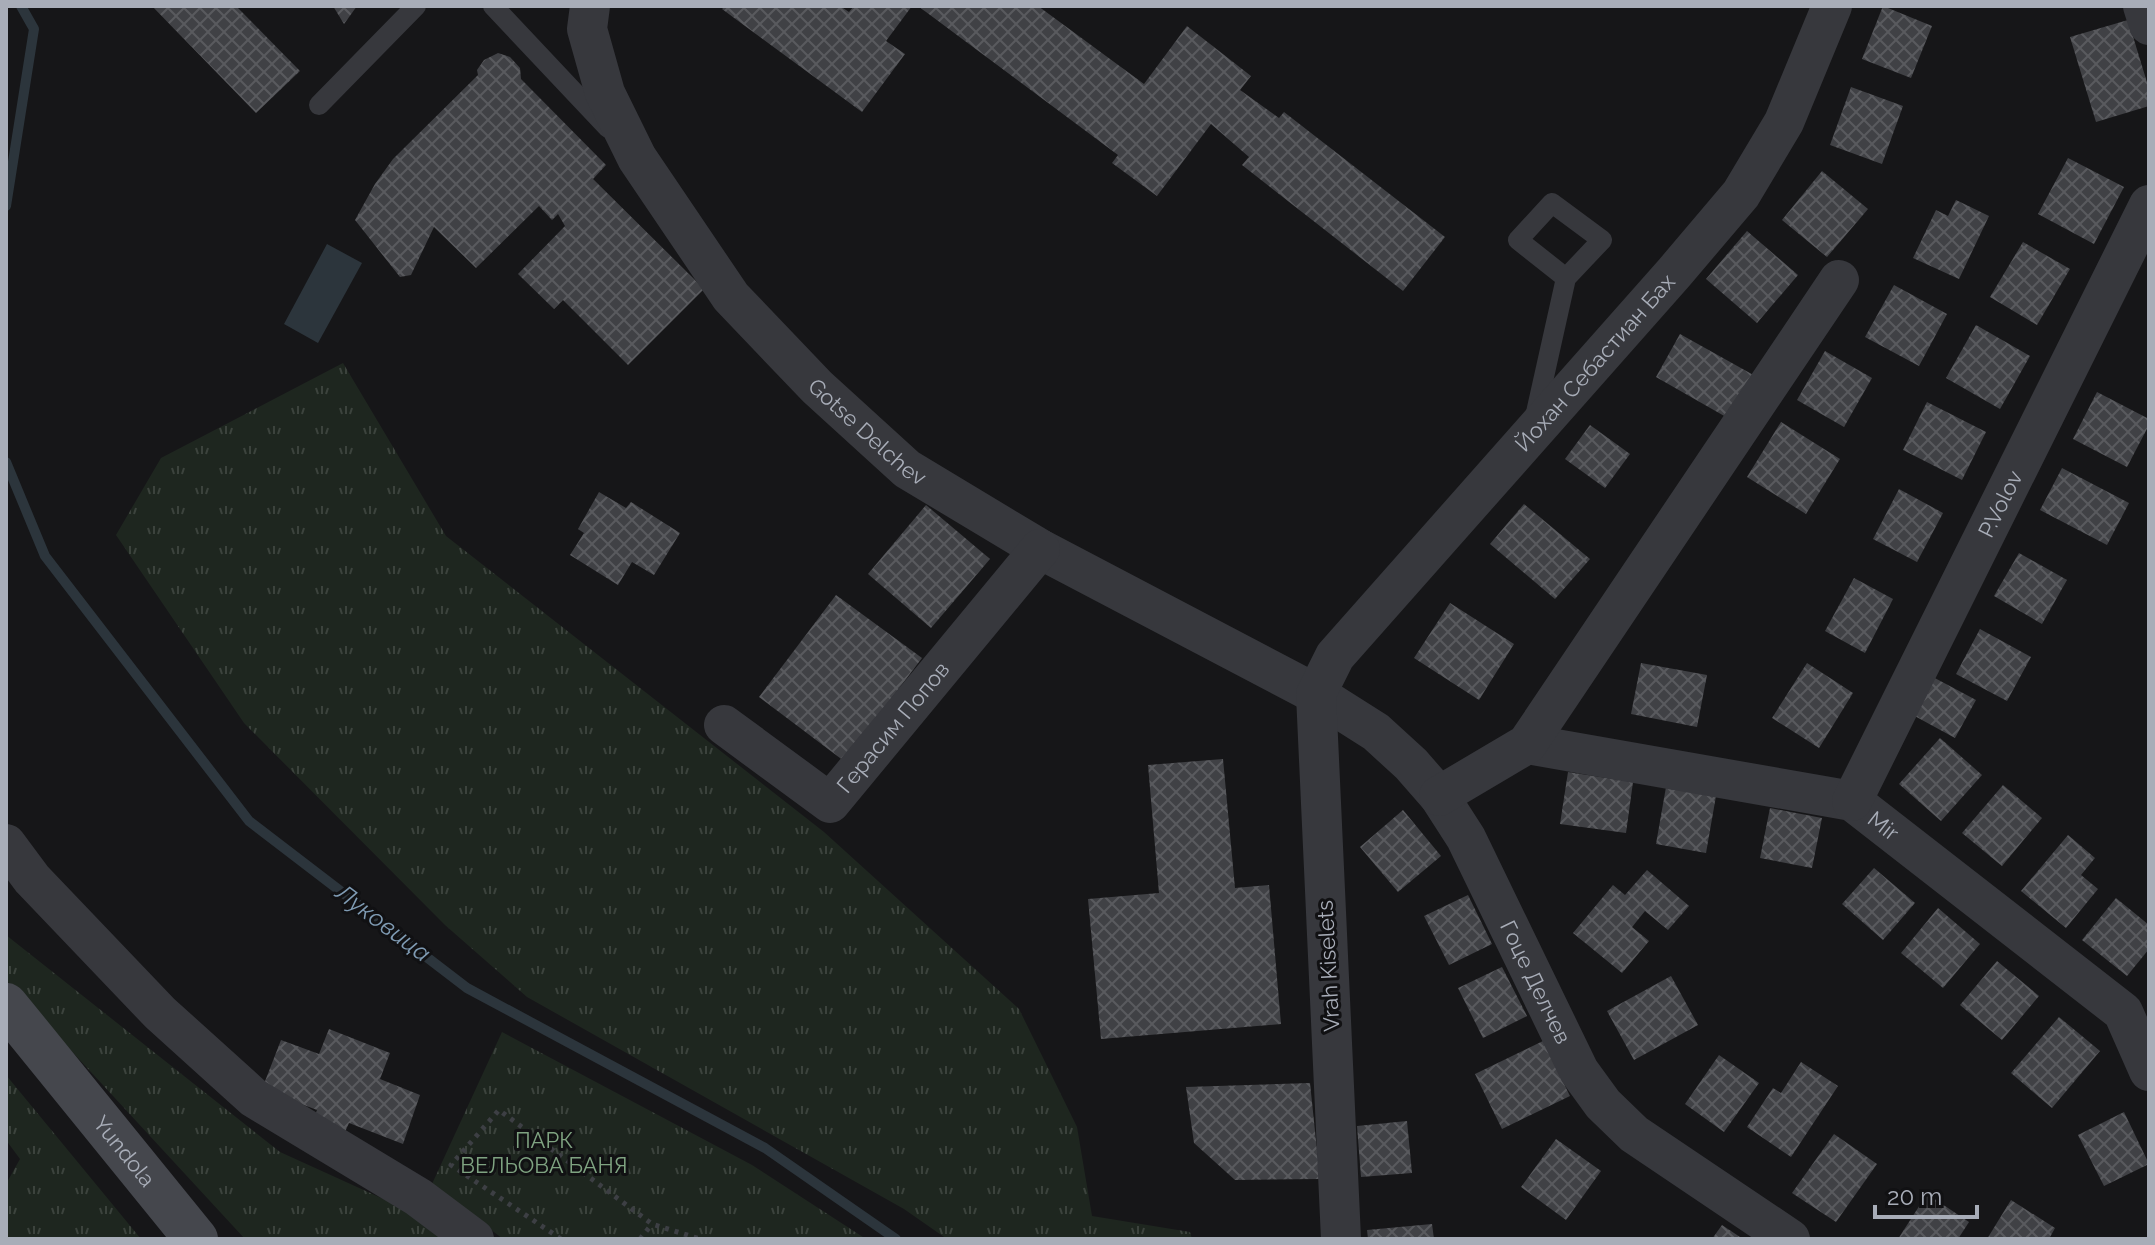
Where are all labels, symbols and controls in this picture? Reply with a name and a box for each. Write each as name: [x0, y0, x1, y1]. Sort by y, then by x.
street label: Йохан Себастиан Бах: [1509, 268, 1680, 457]
street label: Gotse Delchev: [803, 373, 931, 491]
street label: P.Volov: [1973, 466, 2028, 542]
street label: Герасим Попов: [831, 656, 954, 798]
street label: Mir: [1863, 806, 1904, 846]
water label: Луковица: [329, 877, 437, 968]
street label: Vrah Kiselets: [1312, 900, 1344, 1032]
street label: Гоце Делчев: [1495, 916, 1577, 1048]
street label: Yundola: [88, 1110, 161, 1192]
park label: ПАРК ВЕЛЬОВА БАНЯ: [460, 1127, 628, 1178]
scale bar: [1875, 1169, 1977, 1219]
text: 20 m: [1887, 1182, 1942, 1211]

